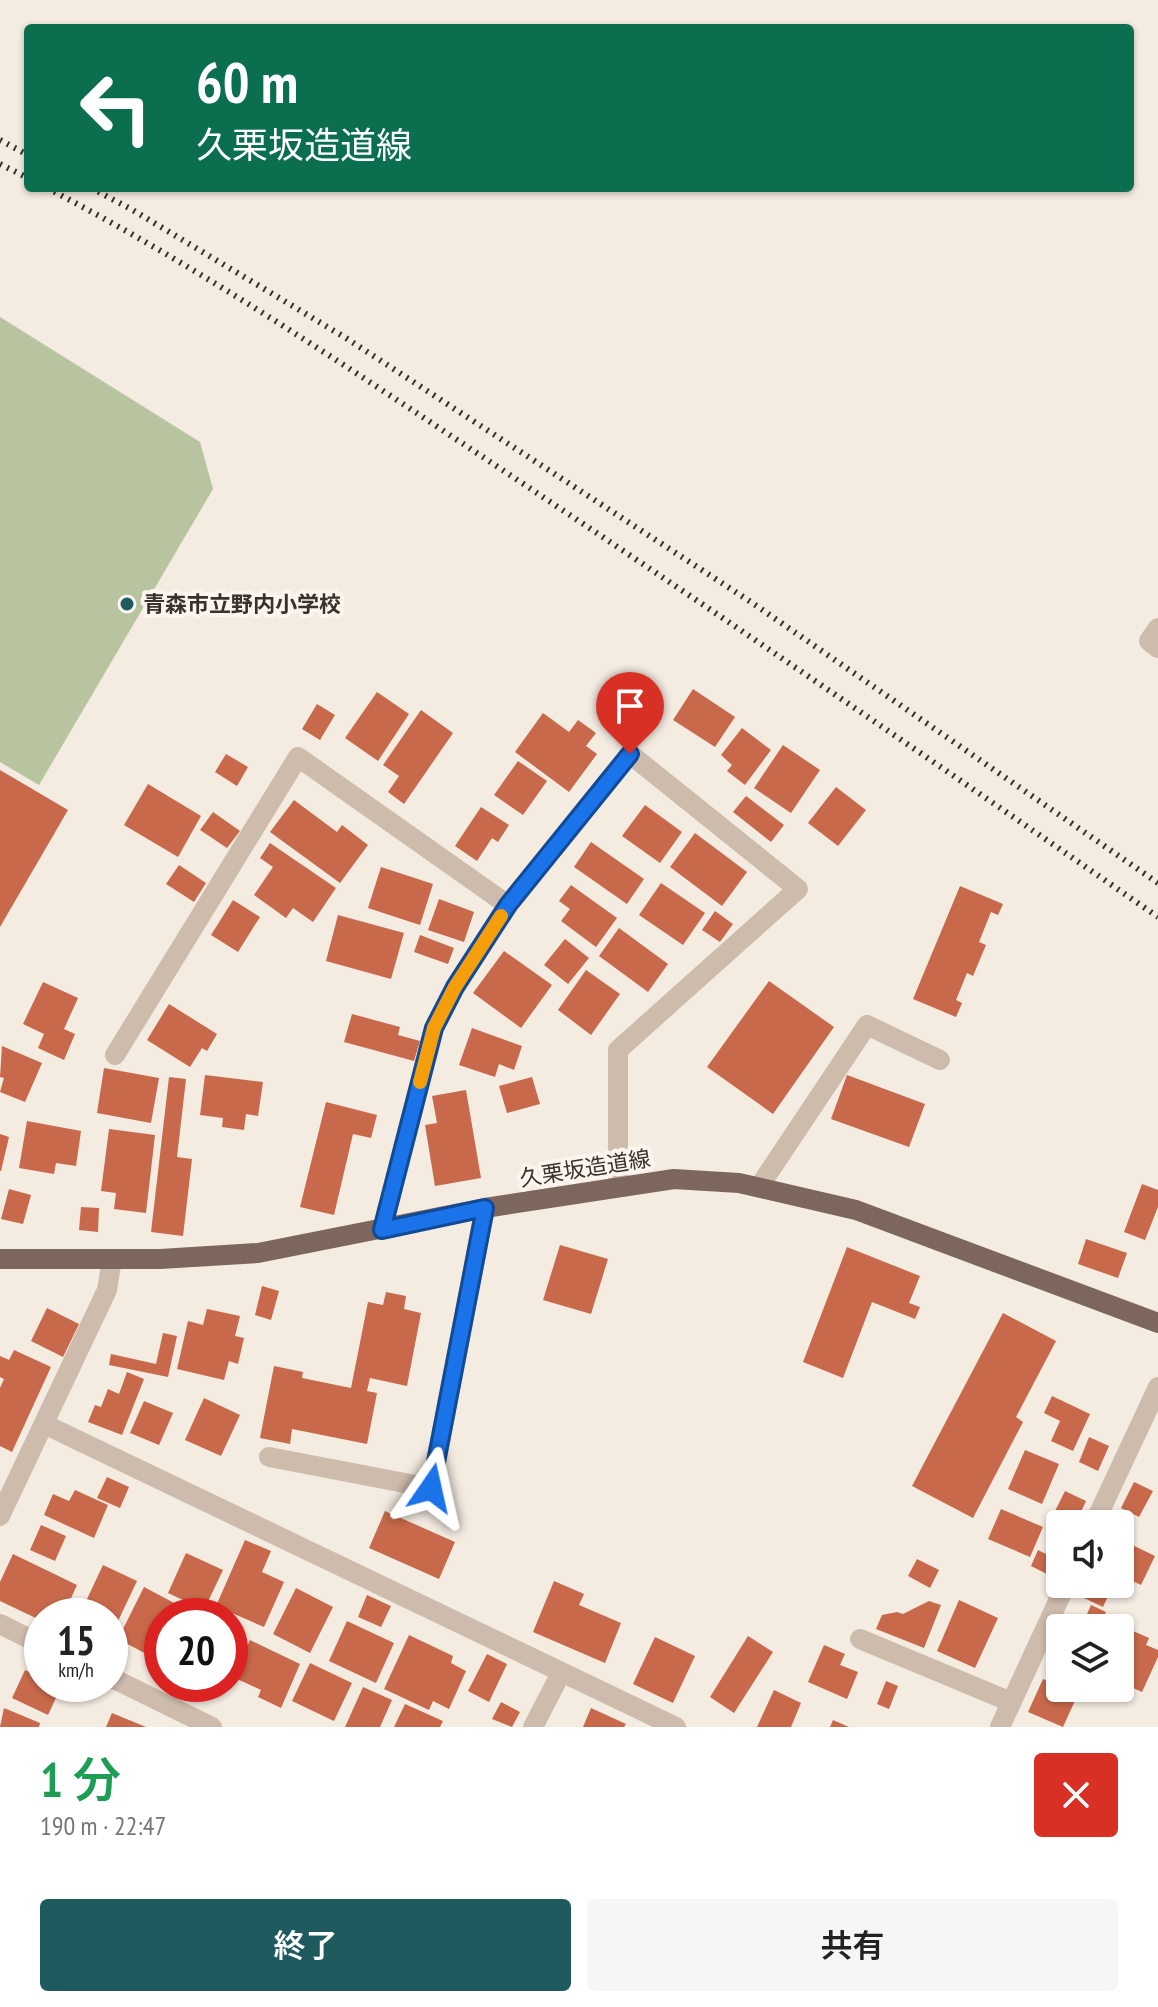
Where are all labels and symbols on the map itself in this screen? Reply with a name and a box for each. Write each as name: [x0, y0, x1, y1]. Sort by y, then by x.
place label: 青森市立野内小学校: [143, 590, 341, 618]
marker: 青森市立野内小学校: [118, 595, 136, 613]
pin: [596, 672, 664, 754]
street label: 久栗坂造道線: [518, 1144, 652, 1192]
position arrow: [389, 1446, 473, 1530]
speed limit sign: 20: [144, 1598, 248, 1702]

